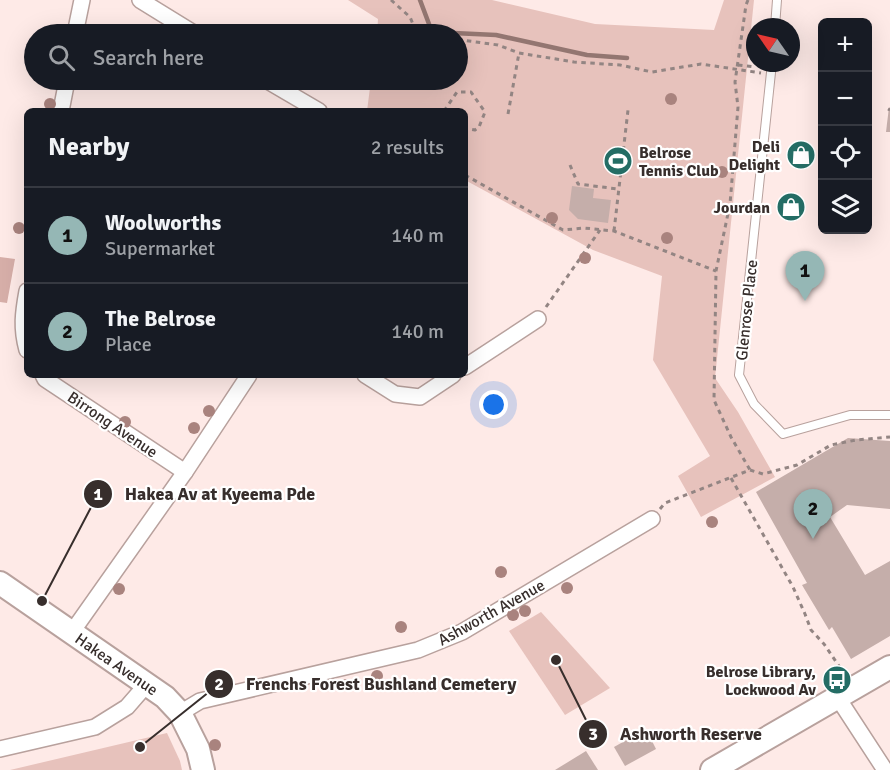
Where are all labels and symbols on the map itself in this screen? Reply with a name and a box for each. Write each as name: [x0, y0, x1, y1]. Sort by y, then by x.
north arrow: [746, 18, 800, 72]
place label: Deli Delight: [729, 137, 780, 175]
shop icon: Deli Delight: [785, 139, 817, 171]
place label: Belrose Tennis Club: [639, 143, 719, 181]
sports icon: Belrose Tennis Club: [602, 145, 634, 177]
shop icon: Jourdan: [775, 191, 807, 223]
place label: Jourdan: [714, 198, 770, 218]
pin: 1: [786, 252, 824, 301]
street label: Glenrose Place: [732, 259, 762, 362]
street label: Birrong Avenue: [64, 387, 161, 462]
your location: [479, 390, 508, 419]
callout: Hakea Av at Kyeema Pde: [83, 476, 327, 512]
text: 1: [93, 483, 103, 505]
text: Hakea Av at Kyeema Pde: [125, 483, 315, 505]
pin: 2: [794, 490, 832, 539]
street label: Ashworth Avenue: [435, 575, 548, 650]
street label: Hakea Avenue: [71, 629, 162, 700]
place label: Belrose Library, Lockwood Av: [706, 662, 816, 700]
bus stop icon: Belrose Library, Lockwood Av: [821, 664, 853, 696]
callout: Frenchs Forest Bushland Cemetery: [204, 666, 529, 702]
text: 2: [214, 673, 224, 695]
text: Frenchs Forest Bushland Cemetery: [246, 673, 516, 695]
callout: Ashworth Reserve: [578, 716, 775, 752]
text: 3: [588, 723, 598, 745]
text: Ashworth Reserve: [620, 723, 762, 745]

